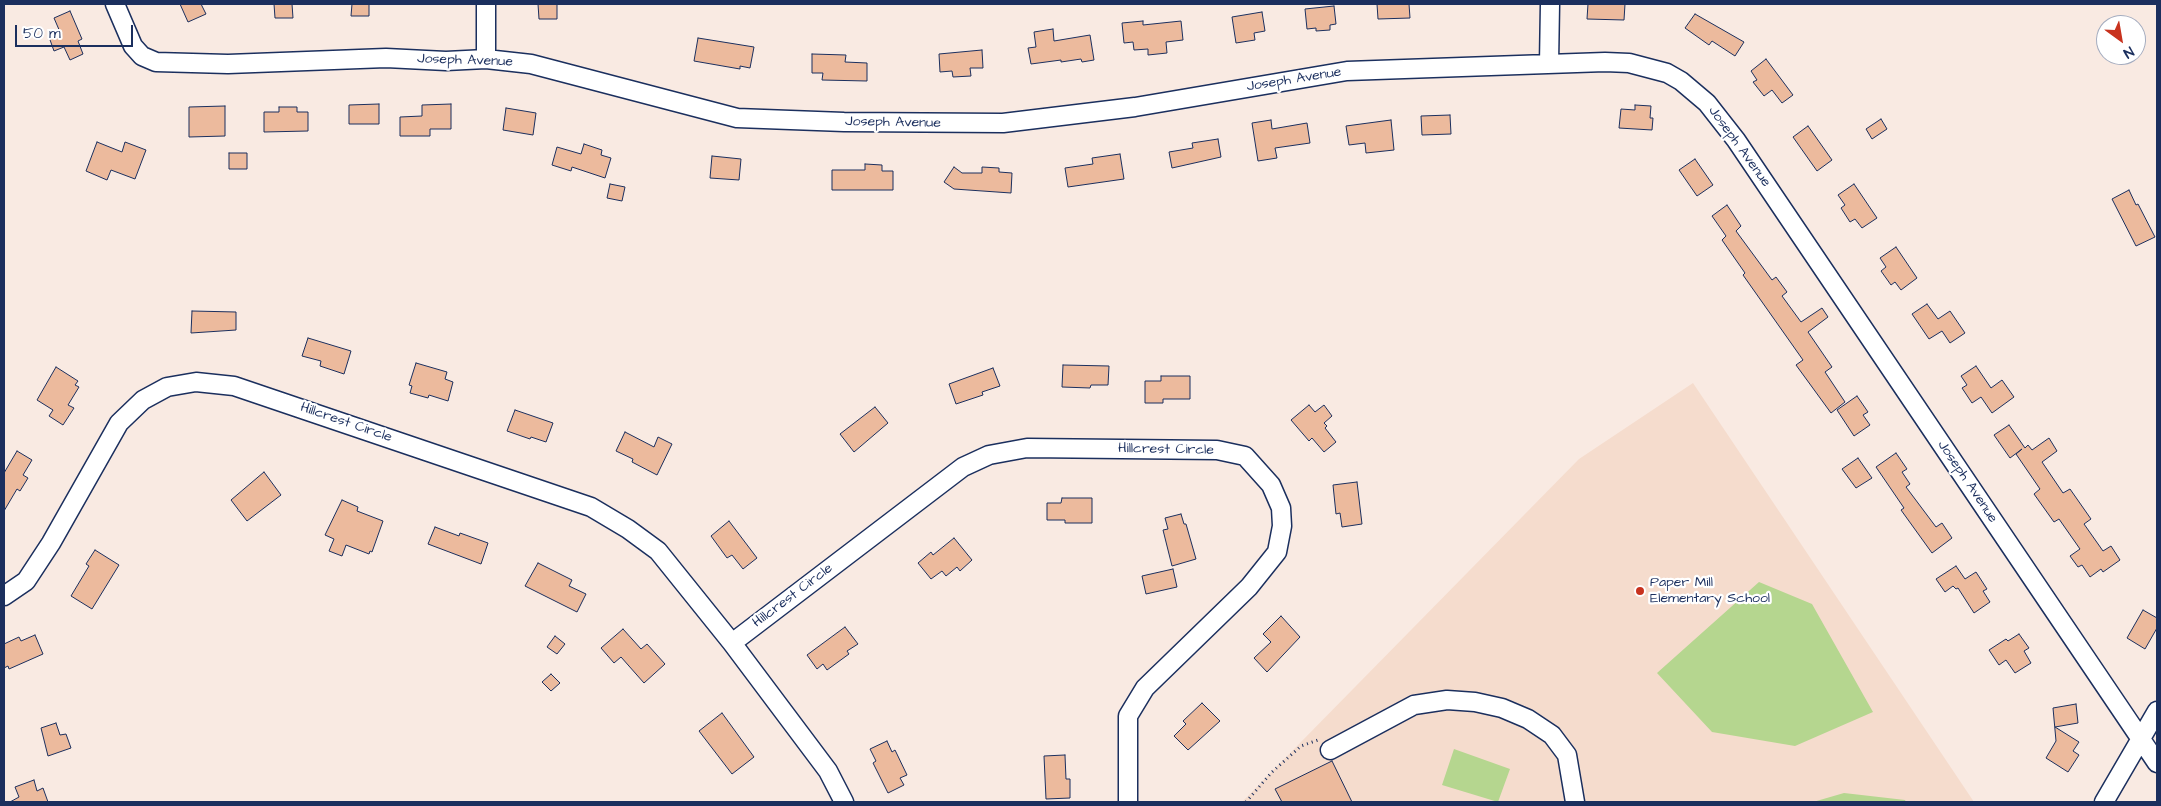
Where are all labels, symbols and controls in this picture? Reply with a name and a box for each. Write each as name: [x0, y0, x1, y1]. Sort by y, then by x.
scale bar: [18, 15, 135, 47]
north arrow: [2096, 15, 2146, 65]
text: 50 m: [23, 23, 61, 44]
text: N: [2119, 41, 2137, 63]
street label: Joseph Avenue: [417, 51, 513, 71]
street label: Joseph Avenue: [1245, 64, 1343, 96]
street label: Joseph Avenue: [1704, 103, 1774, 191]
street label: Joseph Avenue: [845, 114, 941, 132]
street label: Hillcrest Circle: [298, 399, 394, 447]
street label: Joseph Avenue: [1933, 438, 2001, 526]
street label: Hillcrest Circle: [1118, 441, 1214, 459]
street label: Hillcrest Circle: [750, 560, 836, 632]
place label: Paper Mill Elementary School: [1650, 575, 1770, 608]
marker: Paper Mill Elementary School: [1634, 585, 1646, 597]

